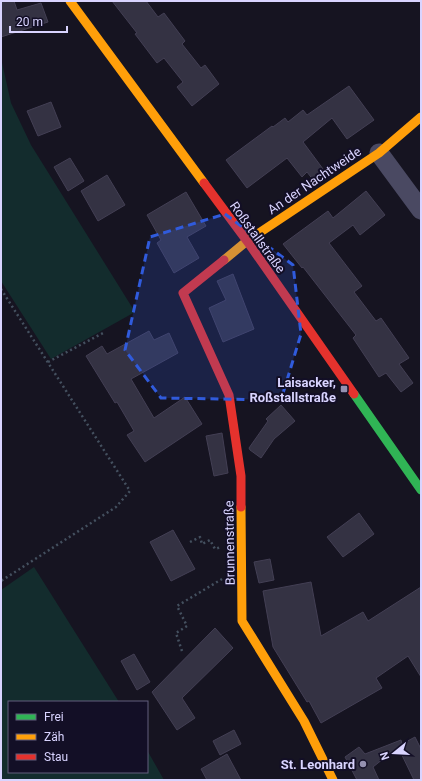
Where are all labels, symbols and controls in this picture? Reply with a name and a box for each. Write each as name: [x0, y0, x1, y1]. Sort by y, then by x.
scale bar: [10, 8, 67, 34]
text: 20 m: [16, 15, 43, 29]
street label: An der Nachtweide: [265, 144, 364, 217]
street label: Roßstallstraße: [227, 199, 289, 276]
place label: Laisacker, Roßstallstraße: [249, 375, 336, 405]
marker: Laisacker, Roßstallstraße: [339, 384, 349, 394]
street label: Brunnenstraße: [221, 500, 238, 586]
legend: [8, 701, 148, 773]
text: Frei: [44, 710, 64, 724]
text: Zäh: [44, 730, 64, 744]
north arrow: [374, 733, 414, 773]
text: Stau: [44, 750, 68, 764]
text: N: [378, 750, 392, 762]
place label: St. Leonhard: [281, 757, 355, 772]
marker: St. Leonhard: [358, 759, 368, 769]

